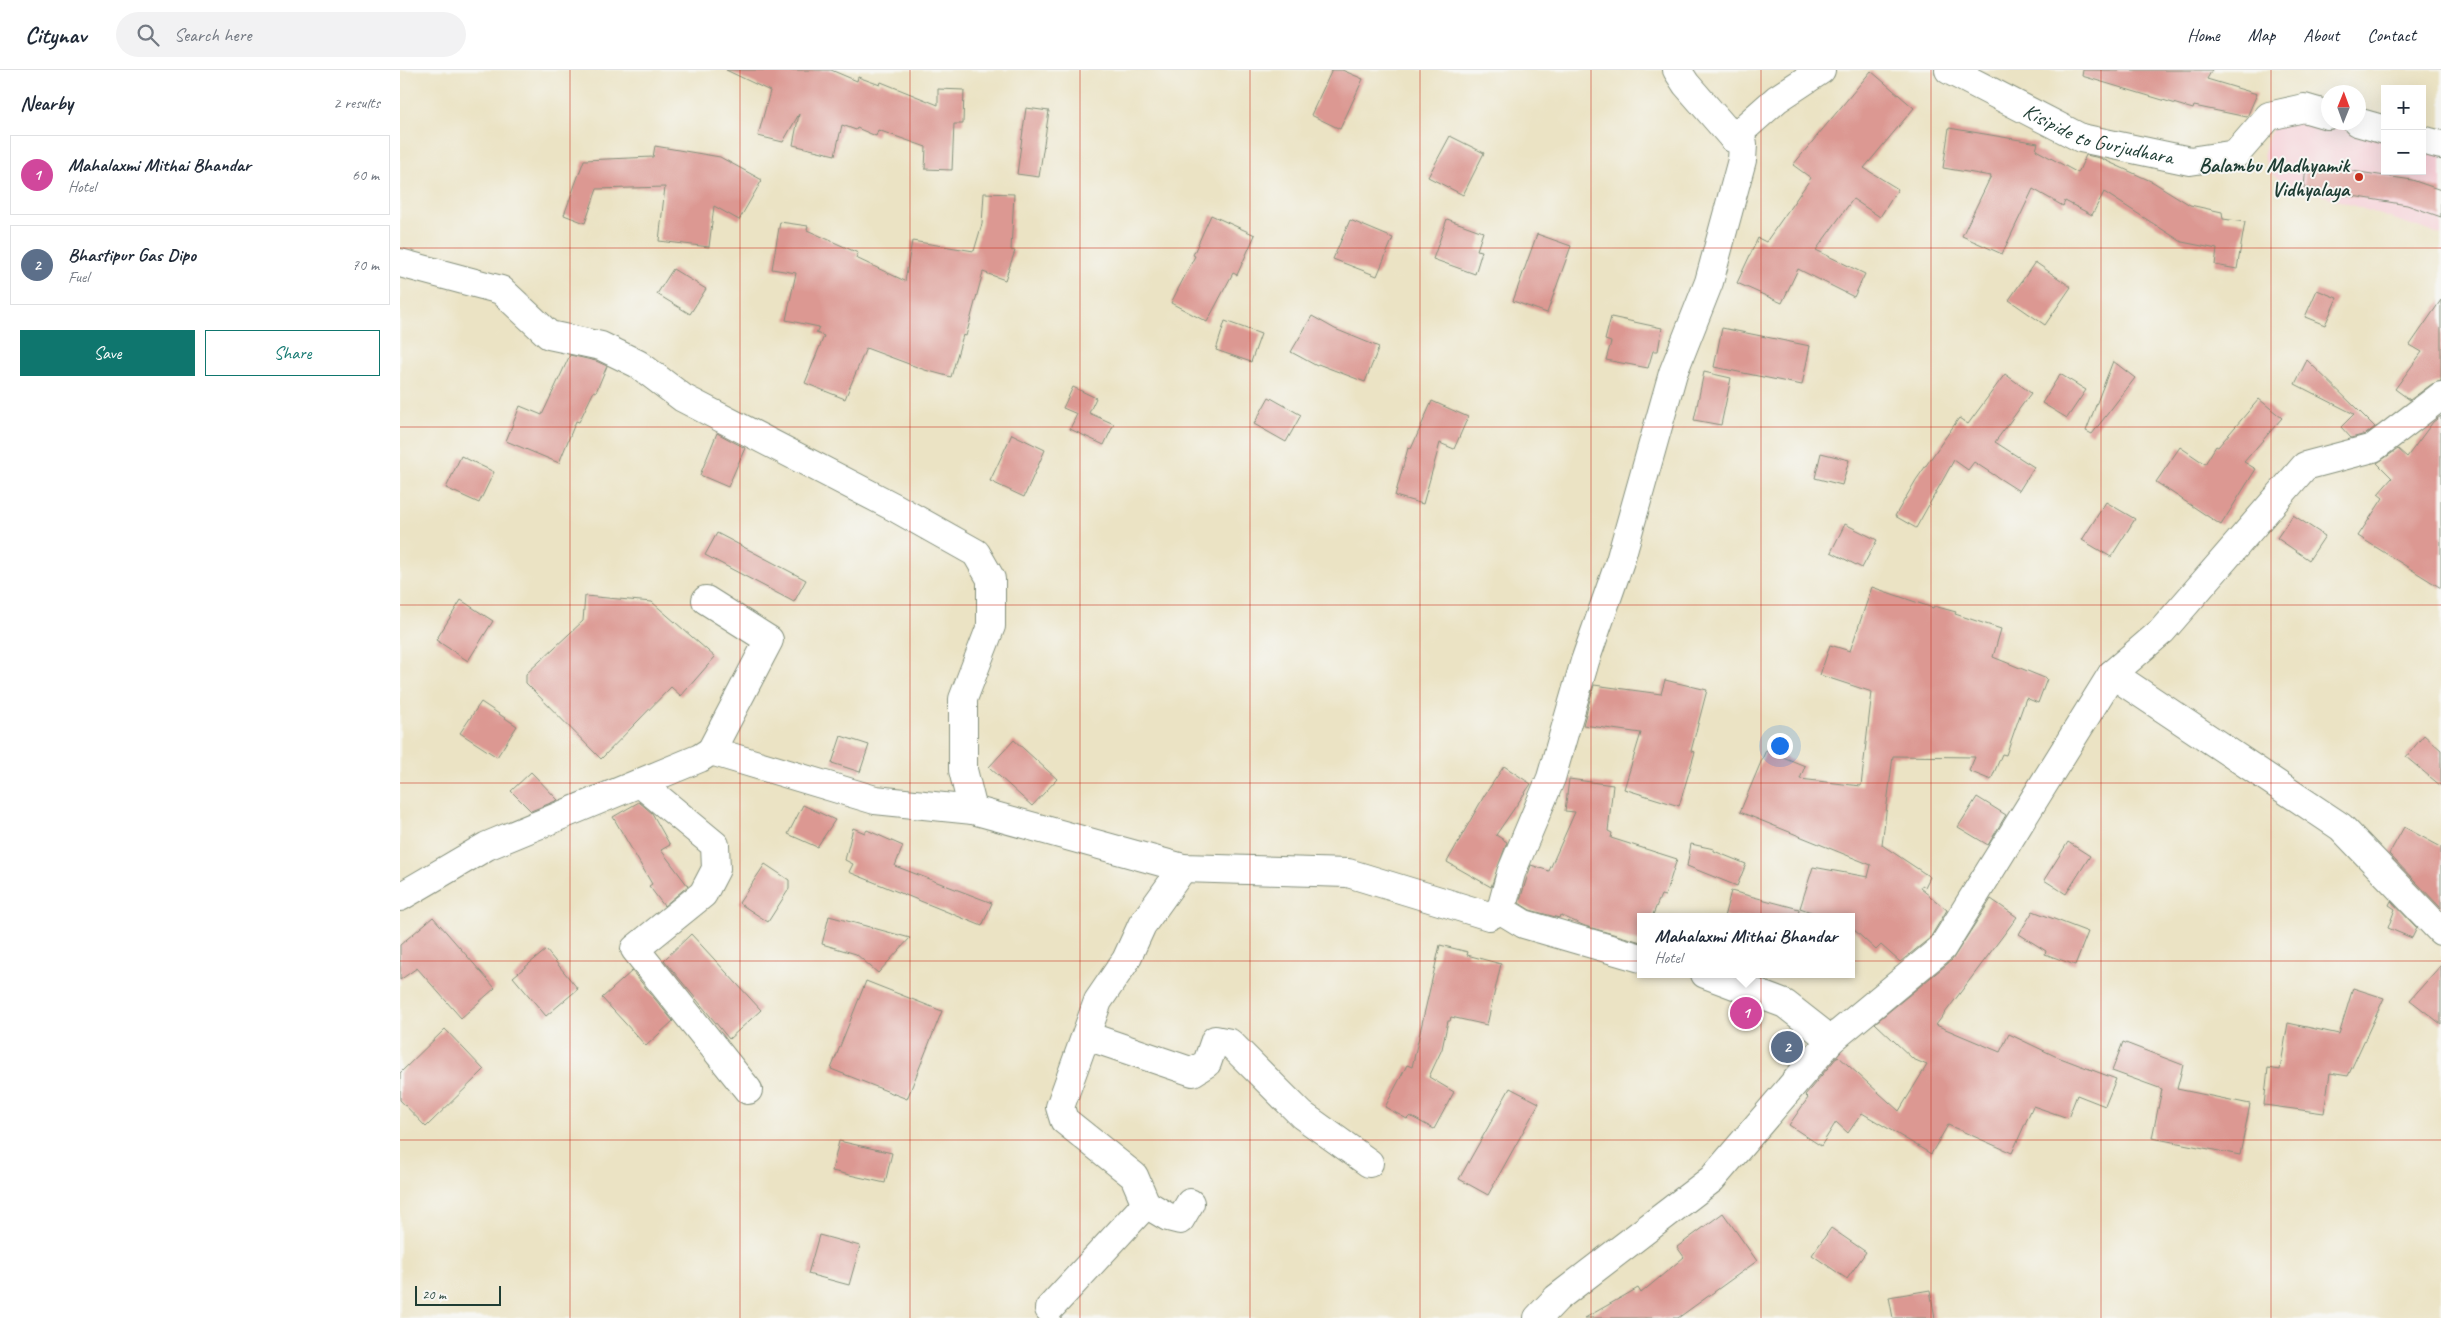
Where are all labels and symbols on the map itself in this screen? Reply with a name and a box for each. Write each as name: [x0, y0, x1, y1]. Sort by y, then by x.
north arrow: [2321, 85, 2366, 130]
street label: Kisipide to Gurjudhara: [2019, 98, 2178, 171]
place label: Balambu Madhyamik Vidhyalaya: [2199, 152, 2351, 203]
marker: Balambu Madhyamik Vidhyalaya: [2353, 171, 2365, 183]
your location: [1767, 733, 1793, 759]
pin: 1: [1730, 994, 1762, 1032]
pin: 2: [1771, 1028, 1803, 1066]
scale bar: [415, 1283, 501, 1306]

